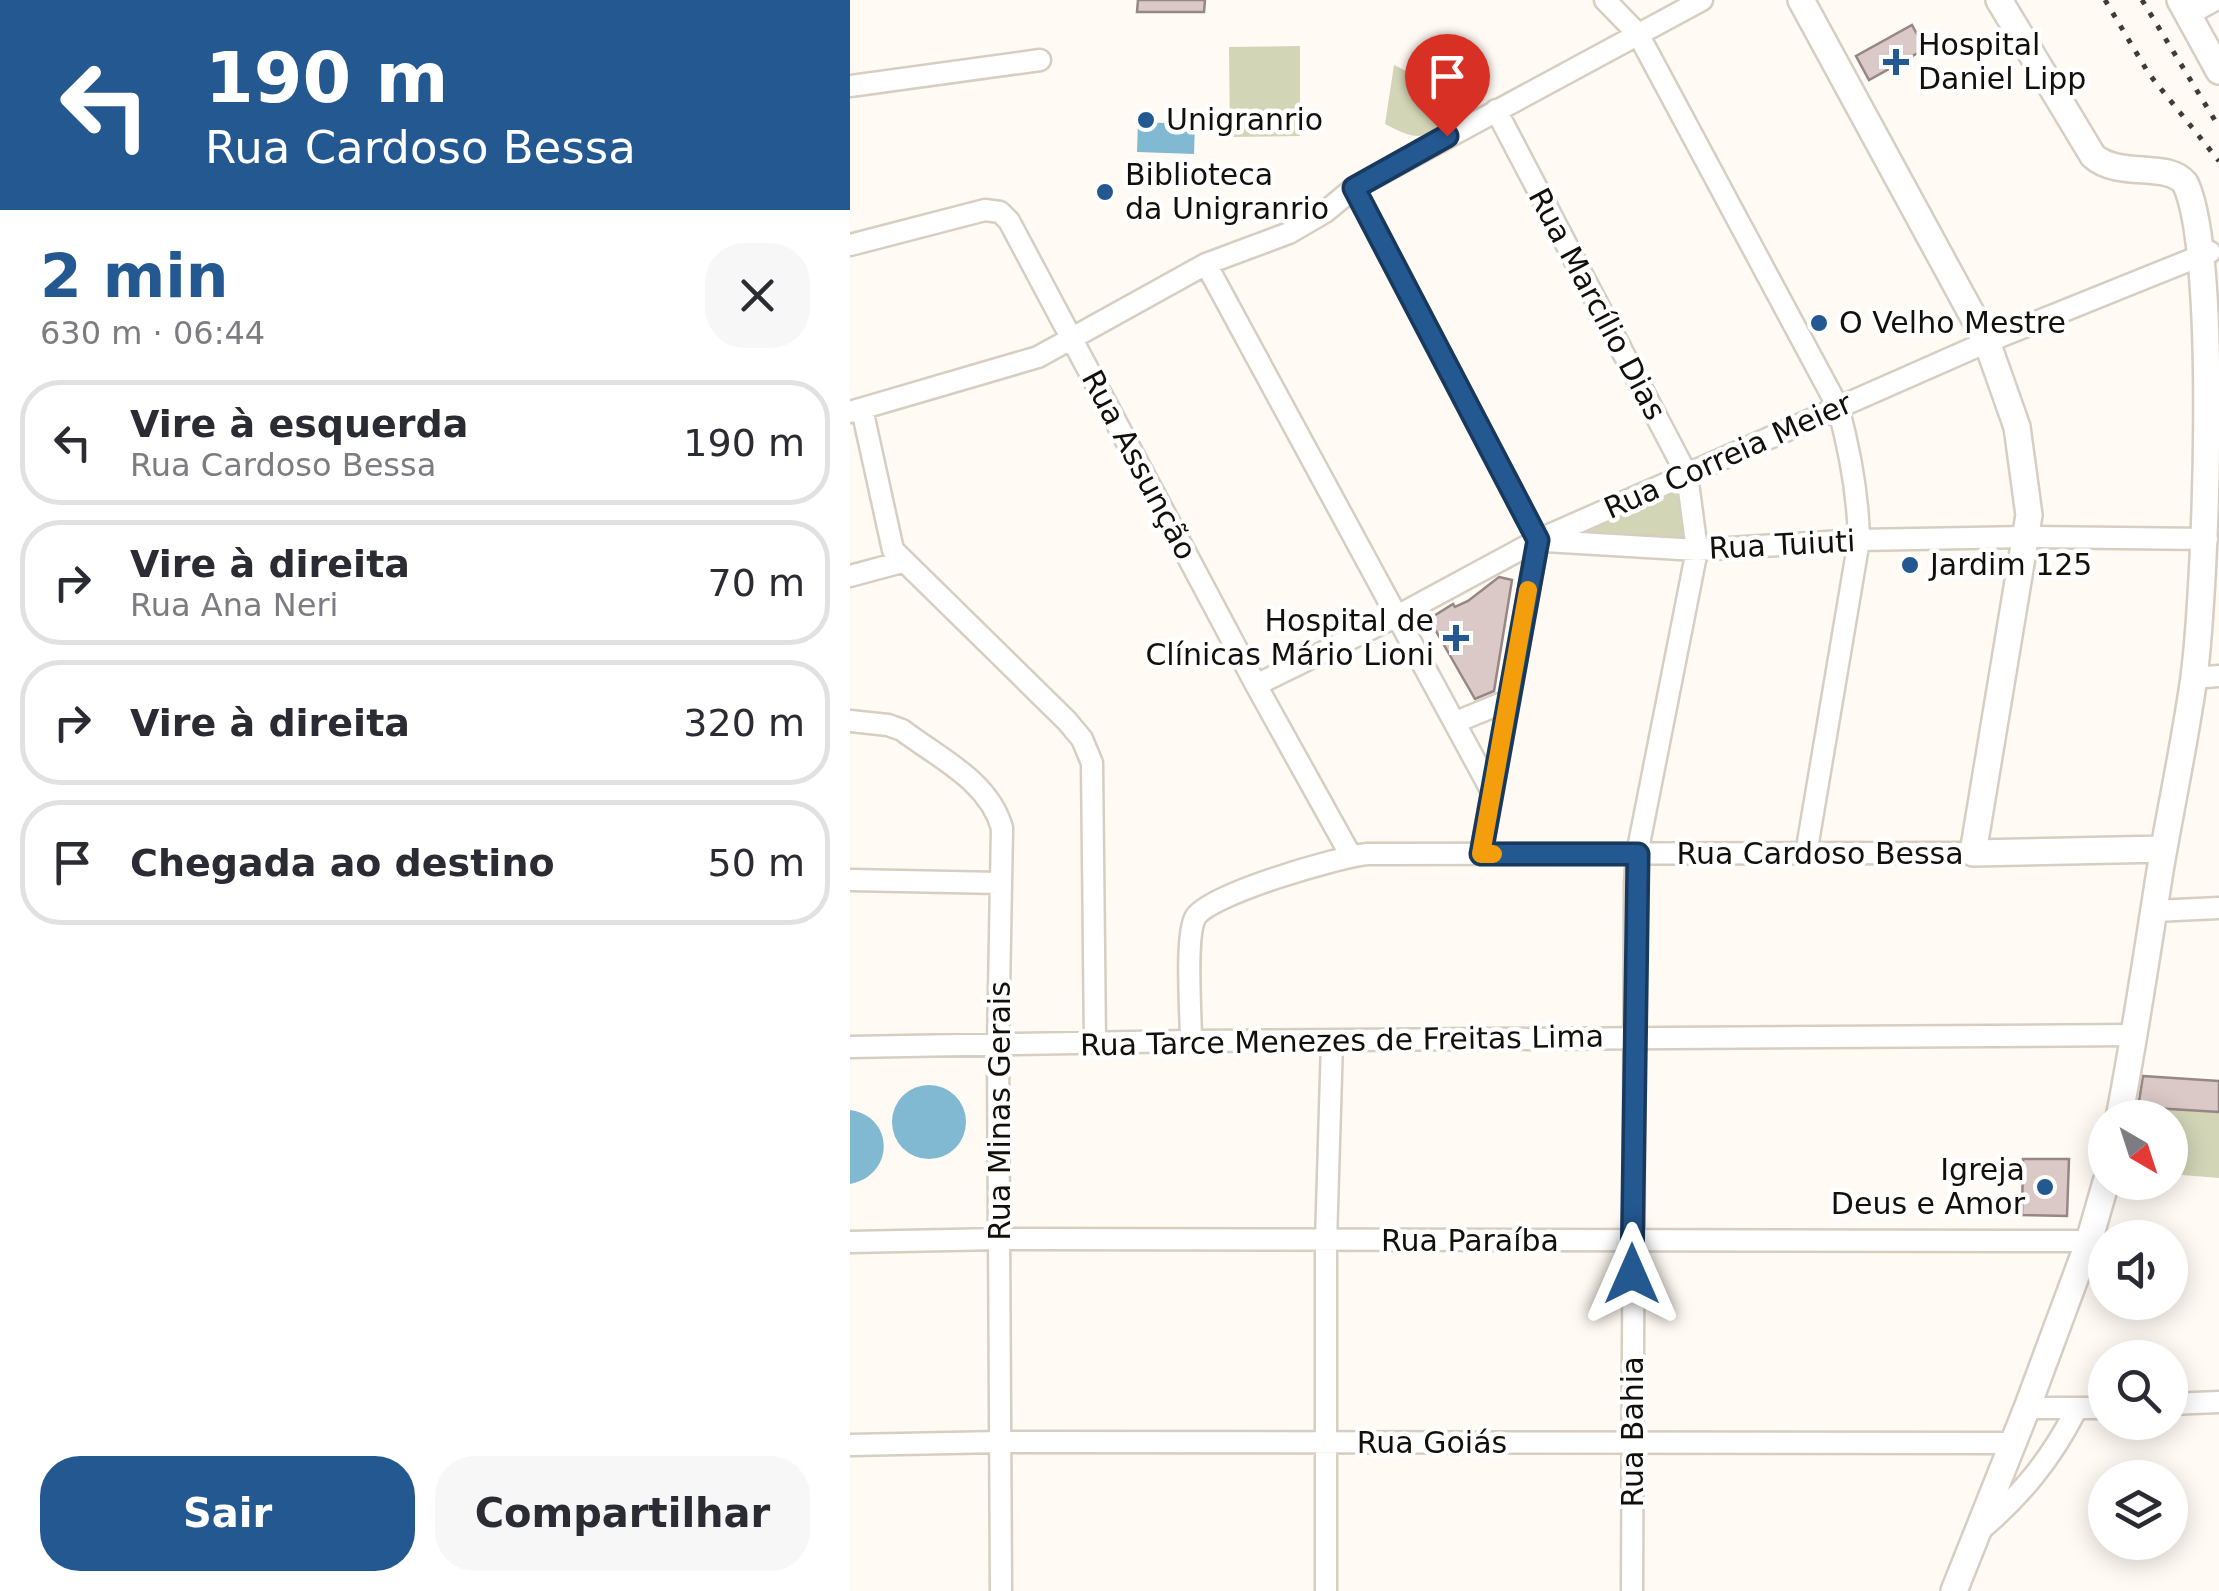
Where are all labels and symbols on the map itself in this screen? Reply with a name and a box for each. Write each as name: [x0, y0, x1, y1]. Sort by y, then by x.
place label: Hospital Daniel Lipp: [1918, 27, 2086, 96]
pin: [1405, 34, 1490, 137]
marker: Hospital Daniel Lipp: [1883, 49, 1909, 75]
place label: Unigranrio: [1166, 102, 1323, 137]
marker: Unigranrio: [1135, 109, 1157, 131]
place label: Biblioteca da Unigranrio: [1125, 157, 1329, 226]
marker: Biblioteca da Unigranrio: [1094, 181, 1116, 203]
street label: Rua Marcílio Dias: [1522, 182, 1673, 426]
place label: O Velho Mestre: [1839, 305, 2066, 340]
marker: O Velho Mestre: [1808, 312, 1830, 334]
street label: Rua Assunção: [1075, 364, 1204, 565]
street label: Rua Correia Meier: [1599, 385, 1858, 526]
street label: Rua Tuiuti: [1708, 523, 1856, 566]
place label: Jardim 125: [1928, 547, 2092, 582]
marker: Jardim 125: [1899, 554, 1921, 576]
place label: Hospital de Clínicas Mário Lioni: [1145, 603, 1434, 672]
marker: Hospital de Clínicas Mário Lioni: [1443, 625, 1469, 651]
street label: Rua Cardoso Bessa: [1676, 836, 1964, 871]
street label: Rua Minas Gerais: [982, 981, 1017, 1241]
street label: Rua Tarce Menezes de Freitas Lima: [1080, 1018, 1604, 1063]
north arrow: [2088, 1100, 2188, 1200]
place label: Igreja Deus e Amor: [1831, 1152, 2026, 1221]
marker: Igreja Deus e Amor: [2034, 1176, 2056, 1198]
position arrow: [1580, 1222, 1684, 1326]
street label: Rua Paraíba: [1381, 1223, 1559, 1258]
street label: Rua Bahia: [1615, 1356, 1650, 1508]
street label: Rua Goiás: [1357, 1425, 1507, 1460]

